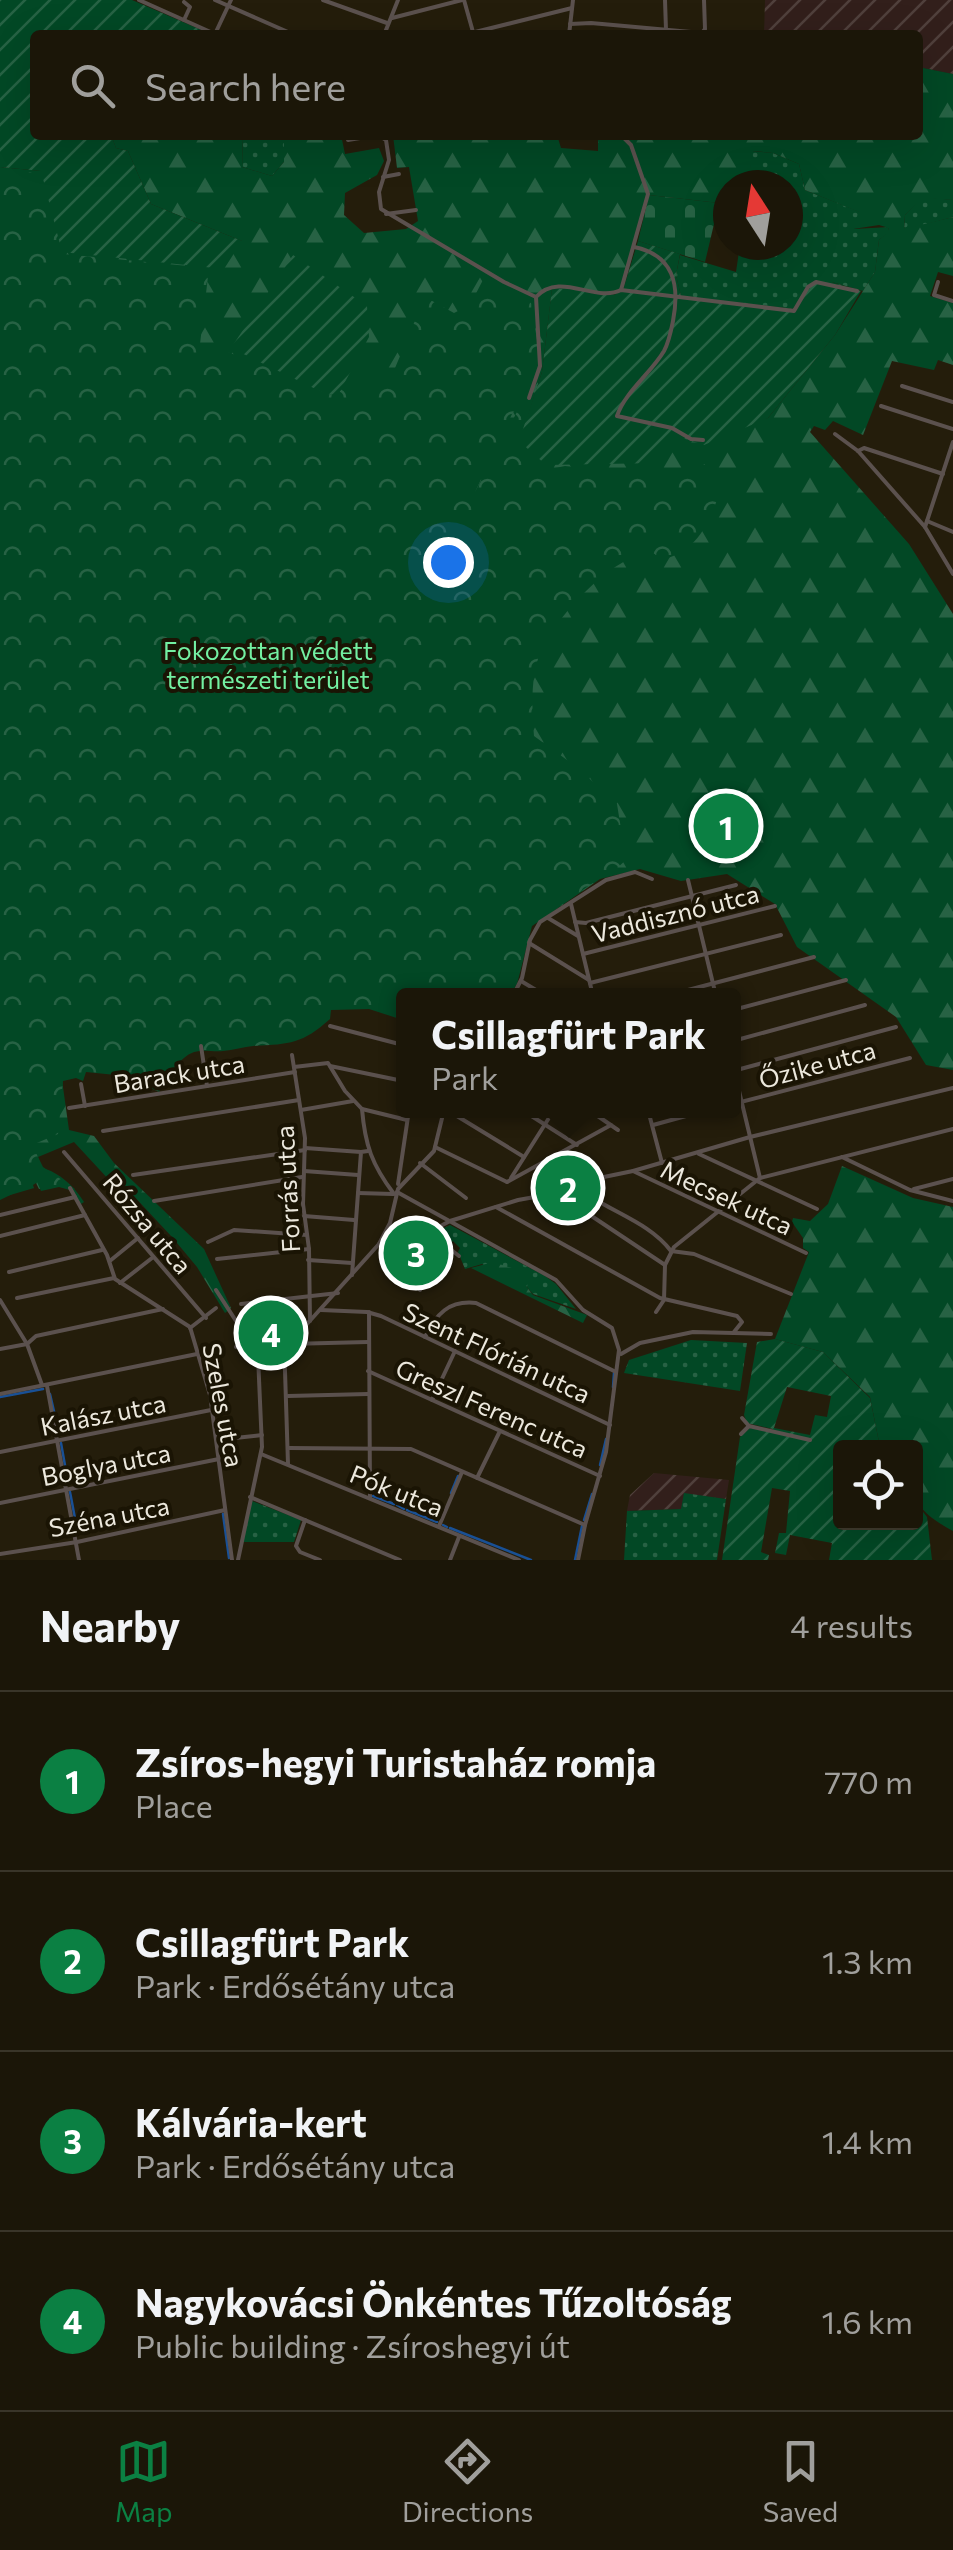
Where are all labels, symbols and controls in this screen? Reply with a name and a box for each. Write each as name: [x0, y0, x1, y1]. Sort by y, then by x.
search box: [30, 30, 923, 140]
icon: search: [65, 58, 120, 113]
text: Search here: [145, 62, 346, 109]
north arrow: [713, 170, 803, 260]
your location: [423, 537, 474, 588]
park label: Fokozottan védett természeti terület: [163, 635, 373, 694]
pin: 1: [694, 788, 758, 864]
street label: Vaddisznó utca: [588, 878, 762, 948]
popup: [396, 988, 741, 1118]
text: Csillagfürt Park: [431, 1010, 706, 1057]
street label: Őzike utca: [755, 1034, 879, 1094]
street label: Barack utca: [111, 1048, 247, 1098]
text: Park: [431, 1057, 498, 1097]
street label: Forrás utca: [269, 1125, 305, 1253]
pin: 2: [536, 1150, 600, 1226]
street label: Mecsek utca: [656, 1153, 798, 1241]
street label: Rózsa utca: [97, 1167, 199, 1279]
pin: 3: [384, 1216, 448, 1290]
street label: Szent Flórián utca: [399, 1295, 595, 1409]
pin: 4: [238, 1296, 304, 1370]
street label: Szeles utca: [197, 1341, 251, 1469]
street label: Greszl Ferenc utca: [391, 1352, 593, 1464]
street label: Kalász utca: [38, 1387, 168, 1441]
street label: Boglya utca: [39, 1437, 173, 1491]
map controls: [833, 1440, 923, 1530]
button: locate: [833, 1440, 923, 1530]
street label: Pók utca: [346, 1458, 448, 1522]
street label: Széna utca: [46, 1490, 172, 1542]
text: Nearby: [40, 1599, 180, 1651]
text: 4 results: [790, 1605, 913, 1645]
text: Zsíros-hegyi Turistaház romja: [135, 1738, 656, 1785]
text: 1: [65, 1761, 80, 1801]
text: 770 m: [824, 1761, 913, 1801]
text: Place: [135, 1785, 213, 1825]
text: Csillagfürt Park: [135, 1918, 409, 1965]
text: 2: [63, 1941, 82, 1981]
text: 1.3 km: [822, 1941, 913, 1981]
text: Park · Erdősétány utca: [135, 1965, 455, 2005]
text: Kálvária-kert: [135, 2098, 367, 2145]
text: 3: [63, 2121, 82, 2161]
text: 1.4 km: [822, 2121, 913, 2161]
text: Park · Erdősétány utca: [135, 2145, 455, 2185]
text: Nagykovácsi Önkéntes Tűzoltóság: [135, 2278, 732, 2325]
text: 4: [63, 2301, 82, 2341]
text: 1.6 km: [822, 2301, 913, 2341]
text: Public building · Zsíroshegyi út: [135, 2325, 570, 2365]
tab: Map: [115, 2434, 172, 2528]
tab: Directions: [402, 2434, 533, 2528]
tab: Saved: [763, 2434, 838, 2528]

